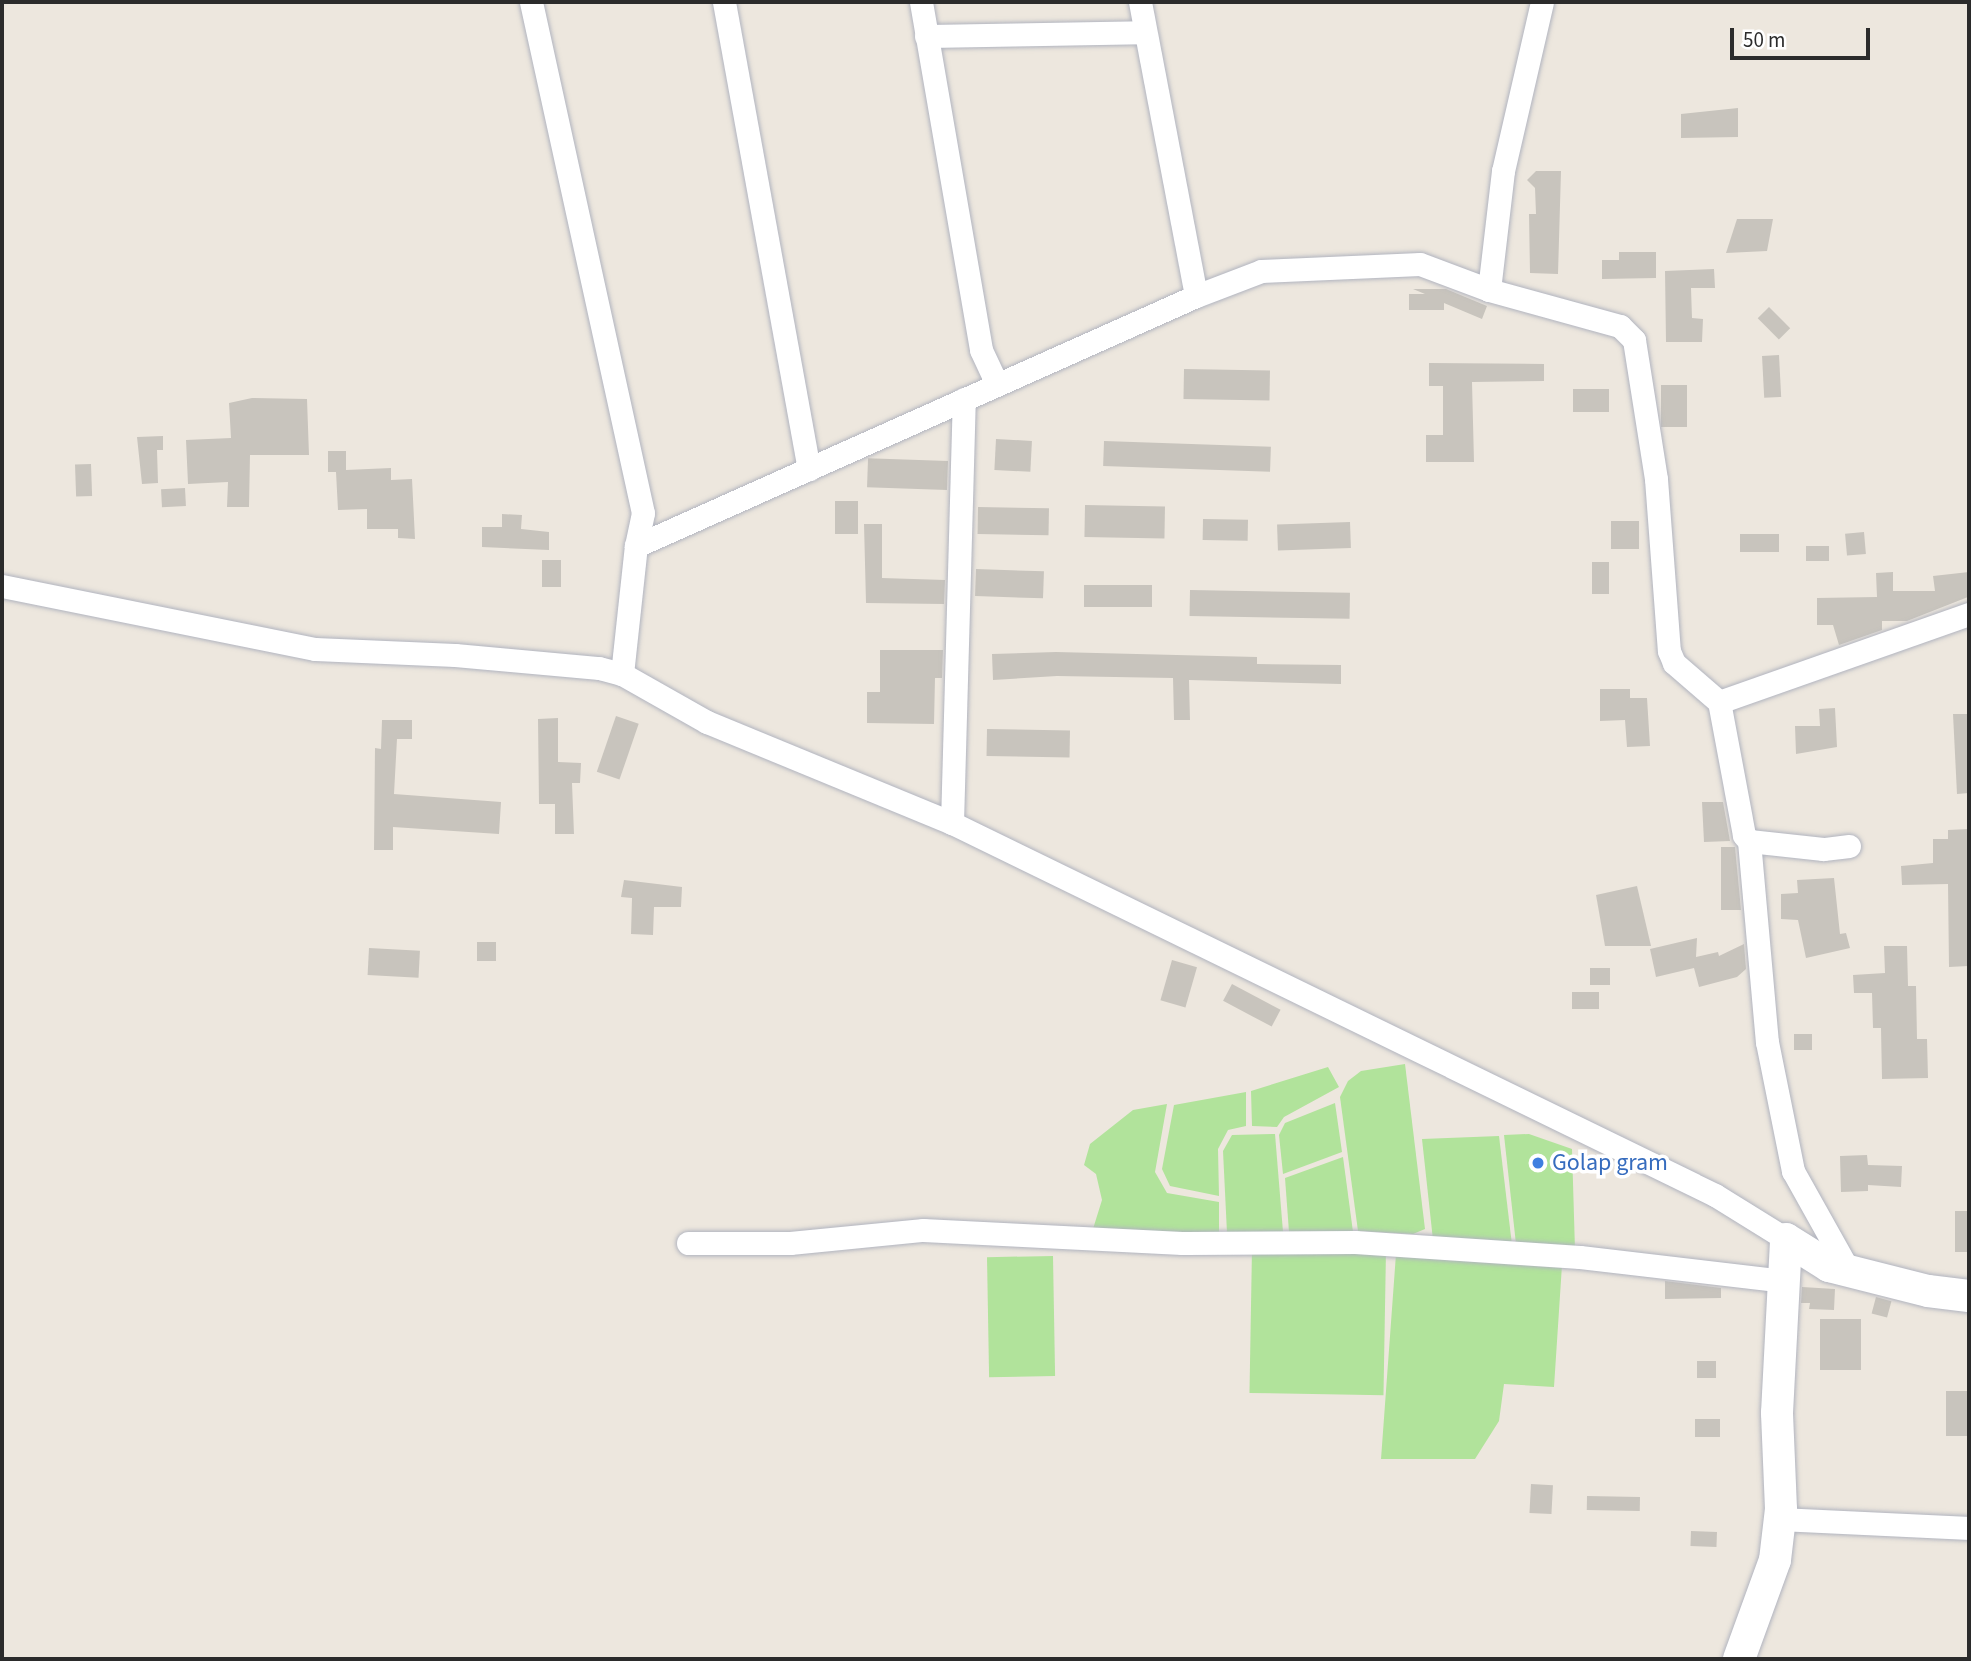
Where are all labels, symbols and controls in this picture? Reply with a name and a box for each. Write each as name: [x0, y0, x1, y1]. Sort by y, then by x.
scale bar: [1733, 14, 1873, 58]
text: 50 m: [1743, 25, 1785, 55]
place label: Golap gram: [1552, 1149, 1668, 1177]
marker: Golap gram: [1530, 1155, 1546, 1171]

